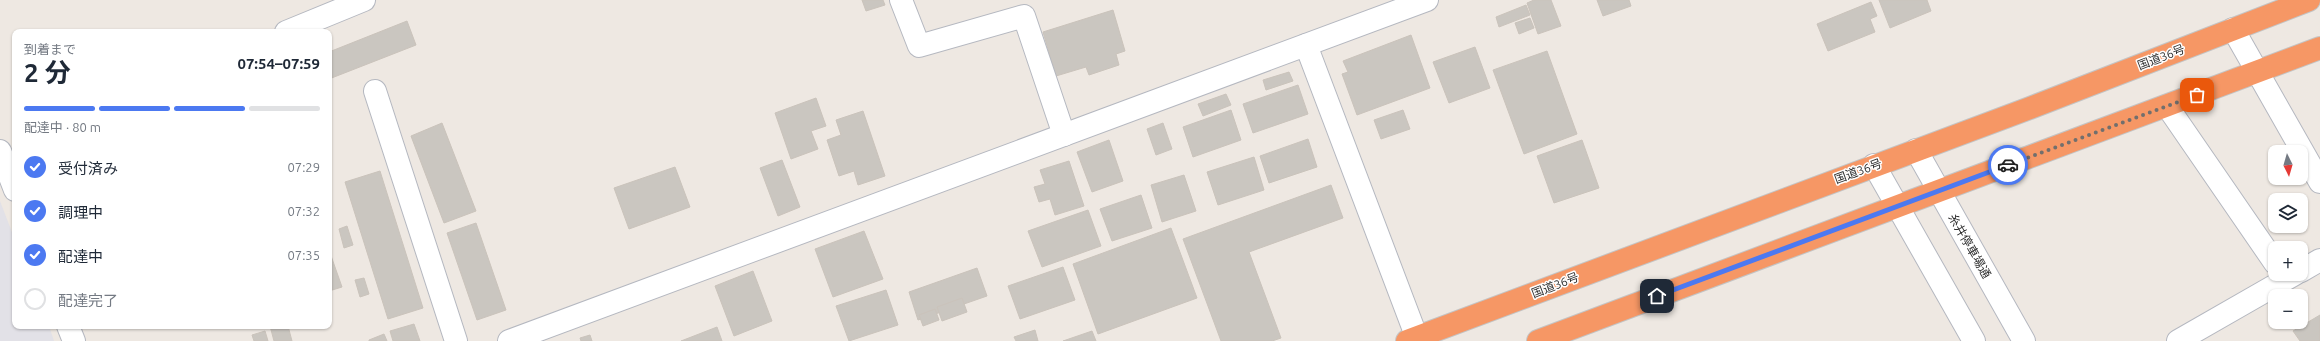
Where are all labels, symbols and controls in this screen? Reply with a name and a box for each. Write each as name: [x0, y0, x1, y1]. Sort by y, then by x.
text: 到着まで: [24, 42, 76, 56]
street label: 国道36号: [2136, 42, 2186, 72]
text: 07:54–07:59: [237, 55, 320, 72]
text: 2 分: [24, 58, 71, 87]
pin: [2180, 78, 2214, 112]
icon: bag: [2186, 84, 2208, 106]
text: 配達中 · 80 m: [24, 120, 101, 134]
courier: [1988, 145, 2028, 185]
north arrow: [2268, 145, 2308, 185]
map controls: [2268, 145, 2308, 329]
icon: car: [1997, 154, 2019, 176]
icon: check: [24, 156, 46, 178]
street label: 国道36号: [1832, 156, 1884, 186]
text: 受付済み: [58, 160, 118, 177]
text: 07:29: [287, 160, 320, 174]
button: layers: [2268, 193, 2308, 233]
icon: check: [24, 200, 46, 222]
text: 調理中: [58, 204, 103, 221]
text: 07:32: [287, 204, 320, 218]
street label: 糸井停車場通: [1946, 212, 1994, 280]
button: +: [2268, 241, 2308, 281]
icon: check: [24, 244, 46, 266]
text: 配達中: [58, 248, 103, 265]
text: 07:35: [287, 248, 320, 262]
street label: 国道36号: [1530, 270, 1580, 300]
pin: [1640, 279, 1674, 313]
icon: home: [1646, 285, 1668, 307]
button: −: [2268, 289, 2308, 329]
text: 配達完了: [58, 292, 118, 309]

